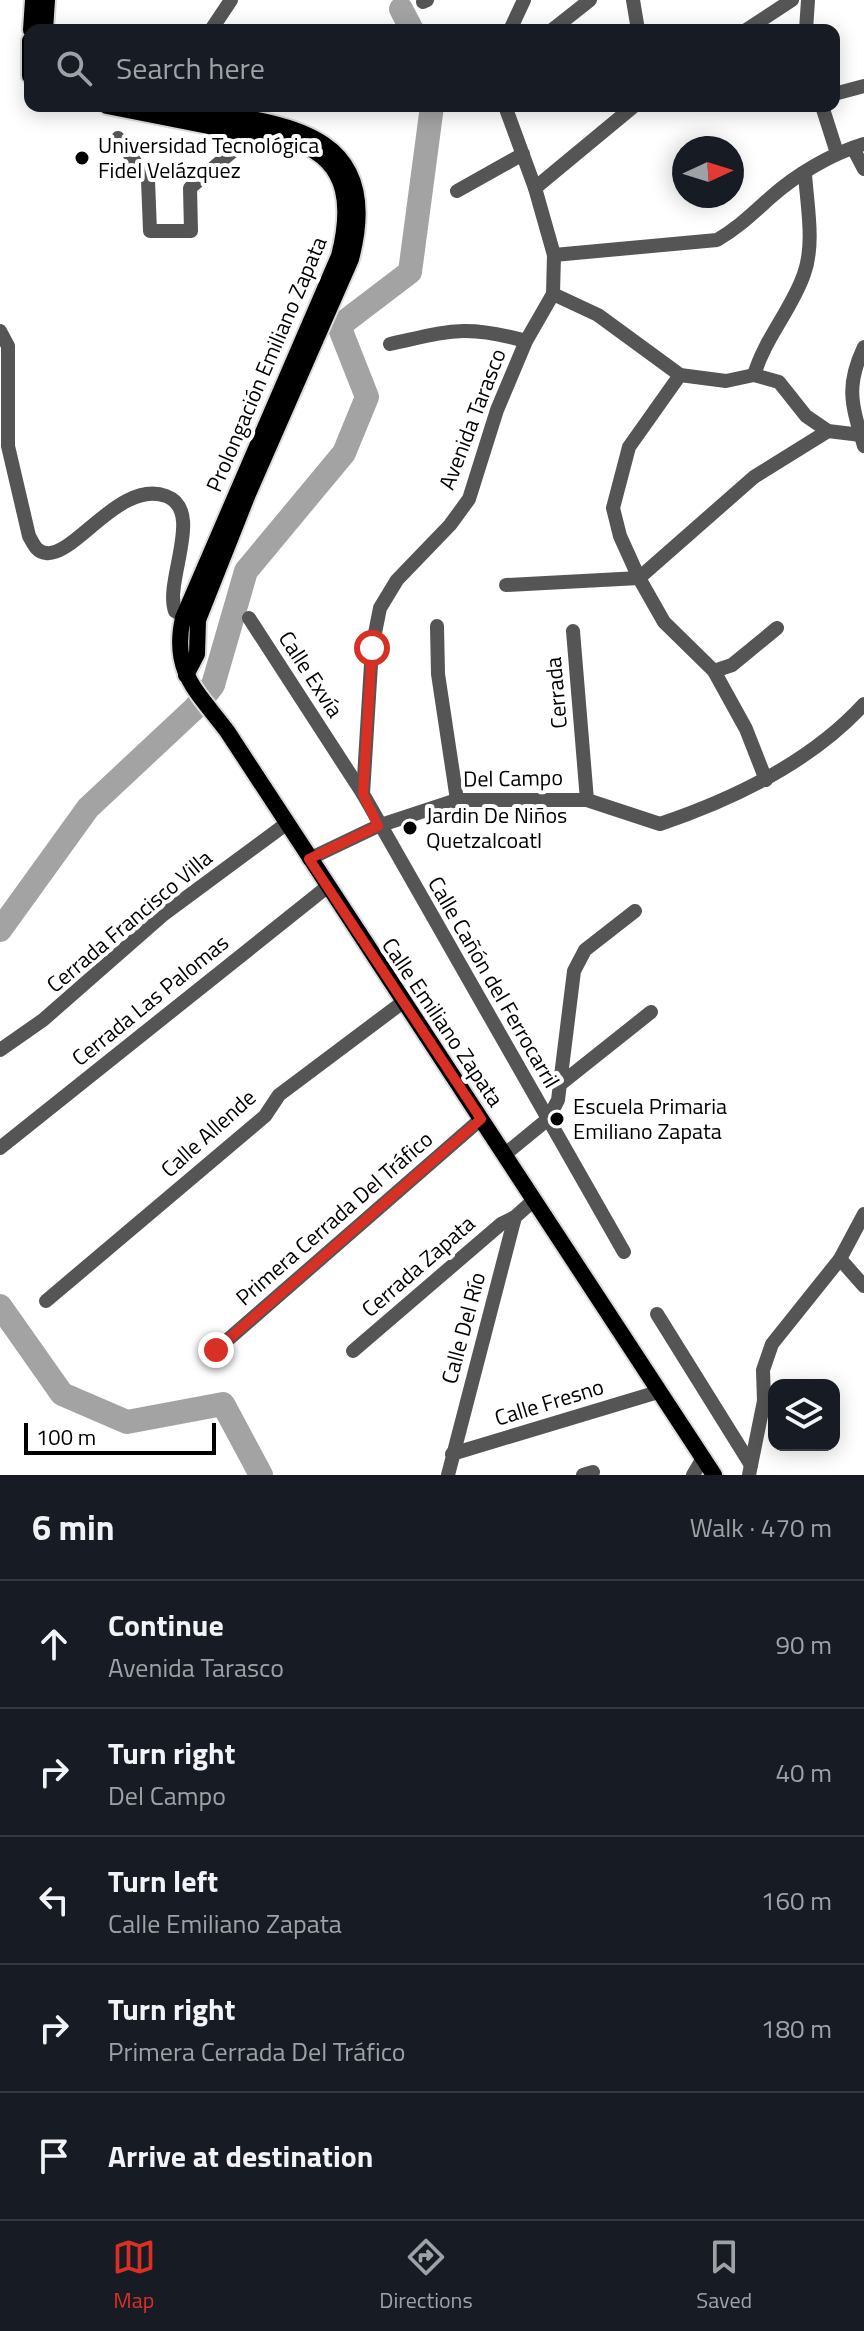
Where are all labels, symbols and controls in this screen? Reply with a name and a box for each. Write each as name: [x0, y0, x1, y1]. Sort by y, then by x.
search box: [24, 24, 840, 112]
text: Search here: [116, 45, 265, 91]
icon: search: [52, 46, 96, 90]
place label: Universidad Tecnológica Fidel Velázquez: [98, 128, 319, 187]
north arrow: [672, 136, 744, 208]
marker: Universidad Tecnológica Fidel Velázquez: [73, 149, 91, 167]
street label: Prolongación Emiliano Zapata: [197, 231, 335, 497]
street label: Avenida Tarasco: [429, 343, 515, 495]
street label: Calle Exvía: [270, 624, 352, 724]
route start: [354, 630, 390, 666]
street label: Cerrada: [536, 656, 576, 730]
street label: Del Campo: [463, 760, 563, 796]
place label: Jardin De Niños Quetzalcoatl: [426, 798, 567, 857]
marker: Jardin De Niños Quetzalcoatl: [401, 819, 419, 837]
street label: Cerrada Francisco Villa: [39, 841, 219, 1001]
street label: Calle Cañón del Ferrocarril: [419, 870, 569, 1094]
street label: Cerrada Las Palomas: [64, 926, 236, 1074]
street label: Calle Emiliano Zapata: [374, 930, 512, 1114]
street label: Calle Allende: [153, 1081, 263, 1185]
place label: Escuela Primaria Emiliano Zapata: [573, 1089, 727, 1148]
marker: Escuela Primaria Emiliano Zapata: [548, 1110, 566, 1128]
street label: Primera Cerrada Del Tráfico: [228, 1123, 440, 1313]
street label: Cerrada Zapata: [354, 1207, 482, 1325]
street label: Calle Del Río: [432, 1268, 494, 1388]
route end: [198, 1332, 234, 1368]
street label: Calle Fresno: [490, 1369, 608, 1435]
map controls: [768, 1379, 840, 1451]
button: layers: [768, 1379, 840, 1451]
scale bar: [24, 1419, 216, 1455]
text: 100 m: [36, 1420, 96, 1454]
text: 6 min: [32, 1501, 115, 1553]
text: Walk · 470 m: [690, 1508, 832, 1547]
text: Continue: [108, 1602, 224, 1648]
icon: ahead: [32, 1622, 76, 1666]
text: 90 m: [775, 1625, 832, 1664]
text: Avenida Tarasco: [108, 1648, 284, 1687]
text: Turn right: [108, 1730, 236, 1776]
icon: right: [32, 1750, 76, 1794]
text: 40 m: [775, 1753, 832, 1792]
text: Del Campo: [108, 1776, 226, 1815]
text: Turn left: [108, 1858, 218, 1904]
icon: left: [32, 1878, 76, 1922]
text: 160 m: [761, 1881, 832, 1920]
text: Calle Emiliano Zapata: [108, 1904, 342, 1943]
text: Turn right: [108, 1986, 236, 2032]
icon: right: [32, 2006, 76, 2050]
text: 180 m: [761, 2009, 832, 2048]
text: Primera Cerrada Del Tráfico: [108, 2032, 406, 2071]
text: Arrive at destination: [108, 2133, 373, 2179]
icon: arrive: [32, 2134, 76, 2178]
tab: Map: [112, 2235, 156, 2317]
tab: Directions: [379, 2235, 473, 2317]
tab: Saved: [696, 2235, 752, 2317]

